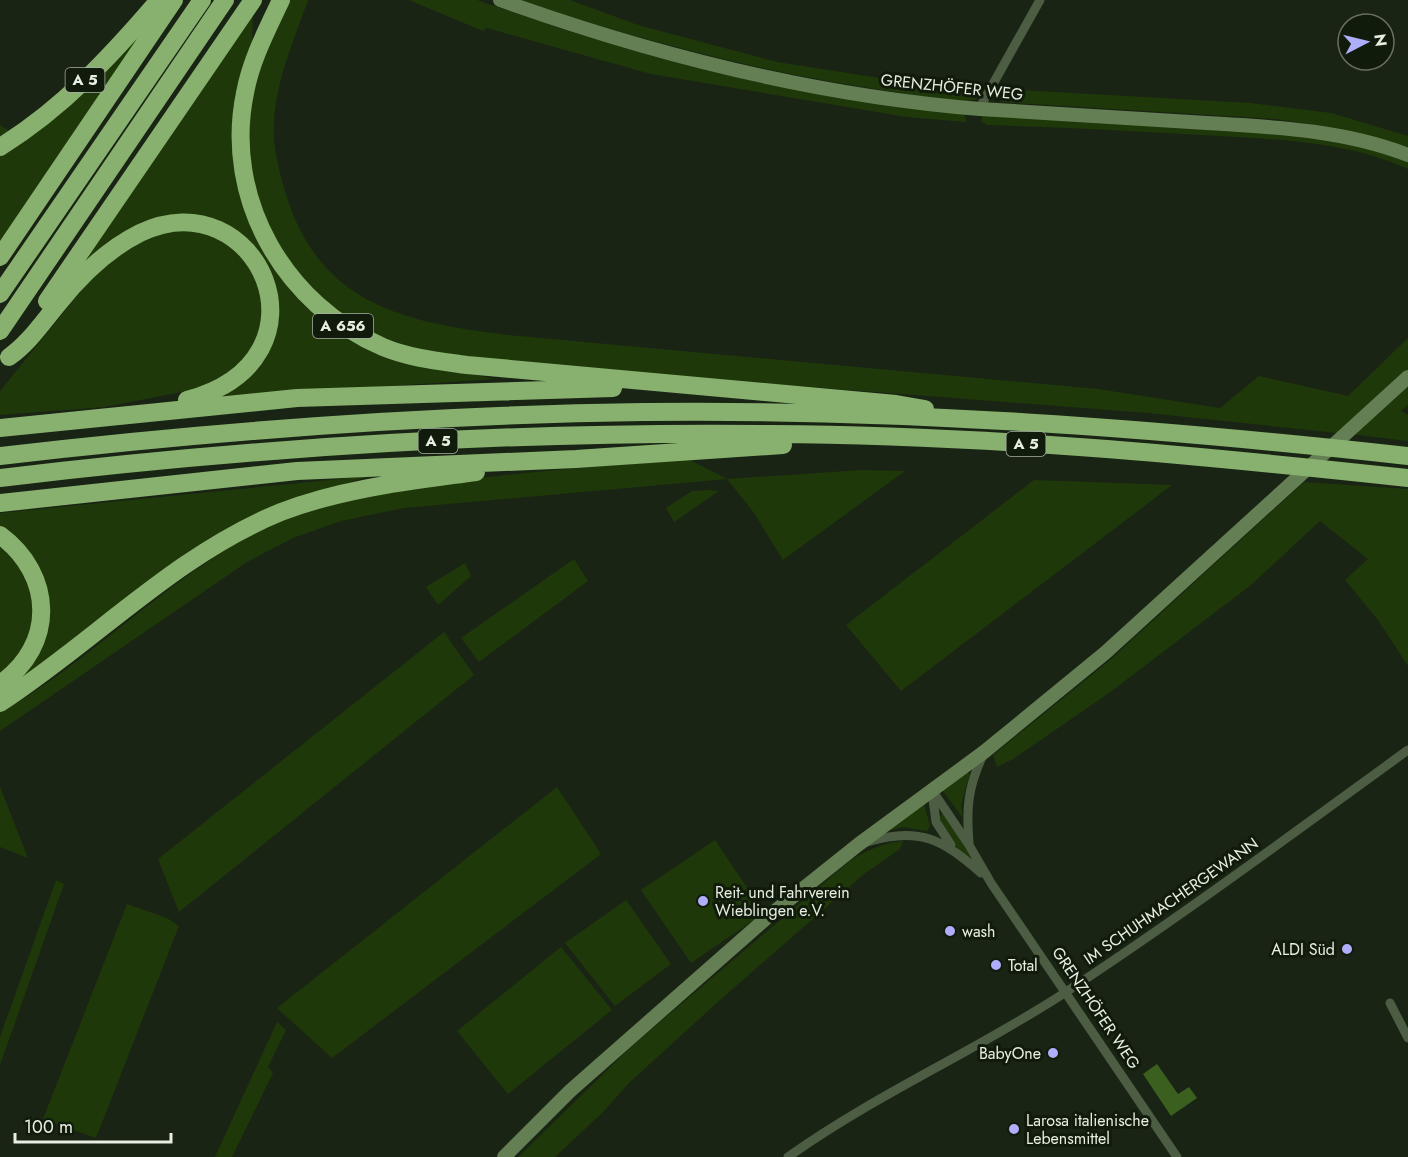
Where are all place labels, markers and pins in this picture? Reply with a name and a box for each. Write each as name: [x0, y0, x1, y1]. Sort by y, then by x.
place label: Reit- und Fahrverein Wieblingen e.V.: [715, 881, 850, 922]
marker: Reit- und Fahrverein Wieblingen e.V.: [696, 894, 710, 908]
place label: wash: [962, 920, 995, 943]
marker: wash: [943, 924, 957, 938]
place label: ALDI Süd: [1271, 938, 1335, 961]
marker: ALDI Süd: [1340, 942, 1354, 956]
place label: Total: [1008, 954, 1038, 977]
marker: Total: [989, 958, 1003, 972]
place label: BabyOne: [979, 1042, 1041, 1065]
marker: BabyOne: [1046, 1046, 1060, 1060]
place label: Larosa italienische Lebensmittel: [1026, 1109, 1149, 1150]
marker: Larosa italienische Lebensmittel: [1007, 1122, 1021, 1136]

